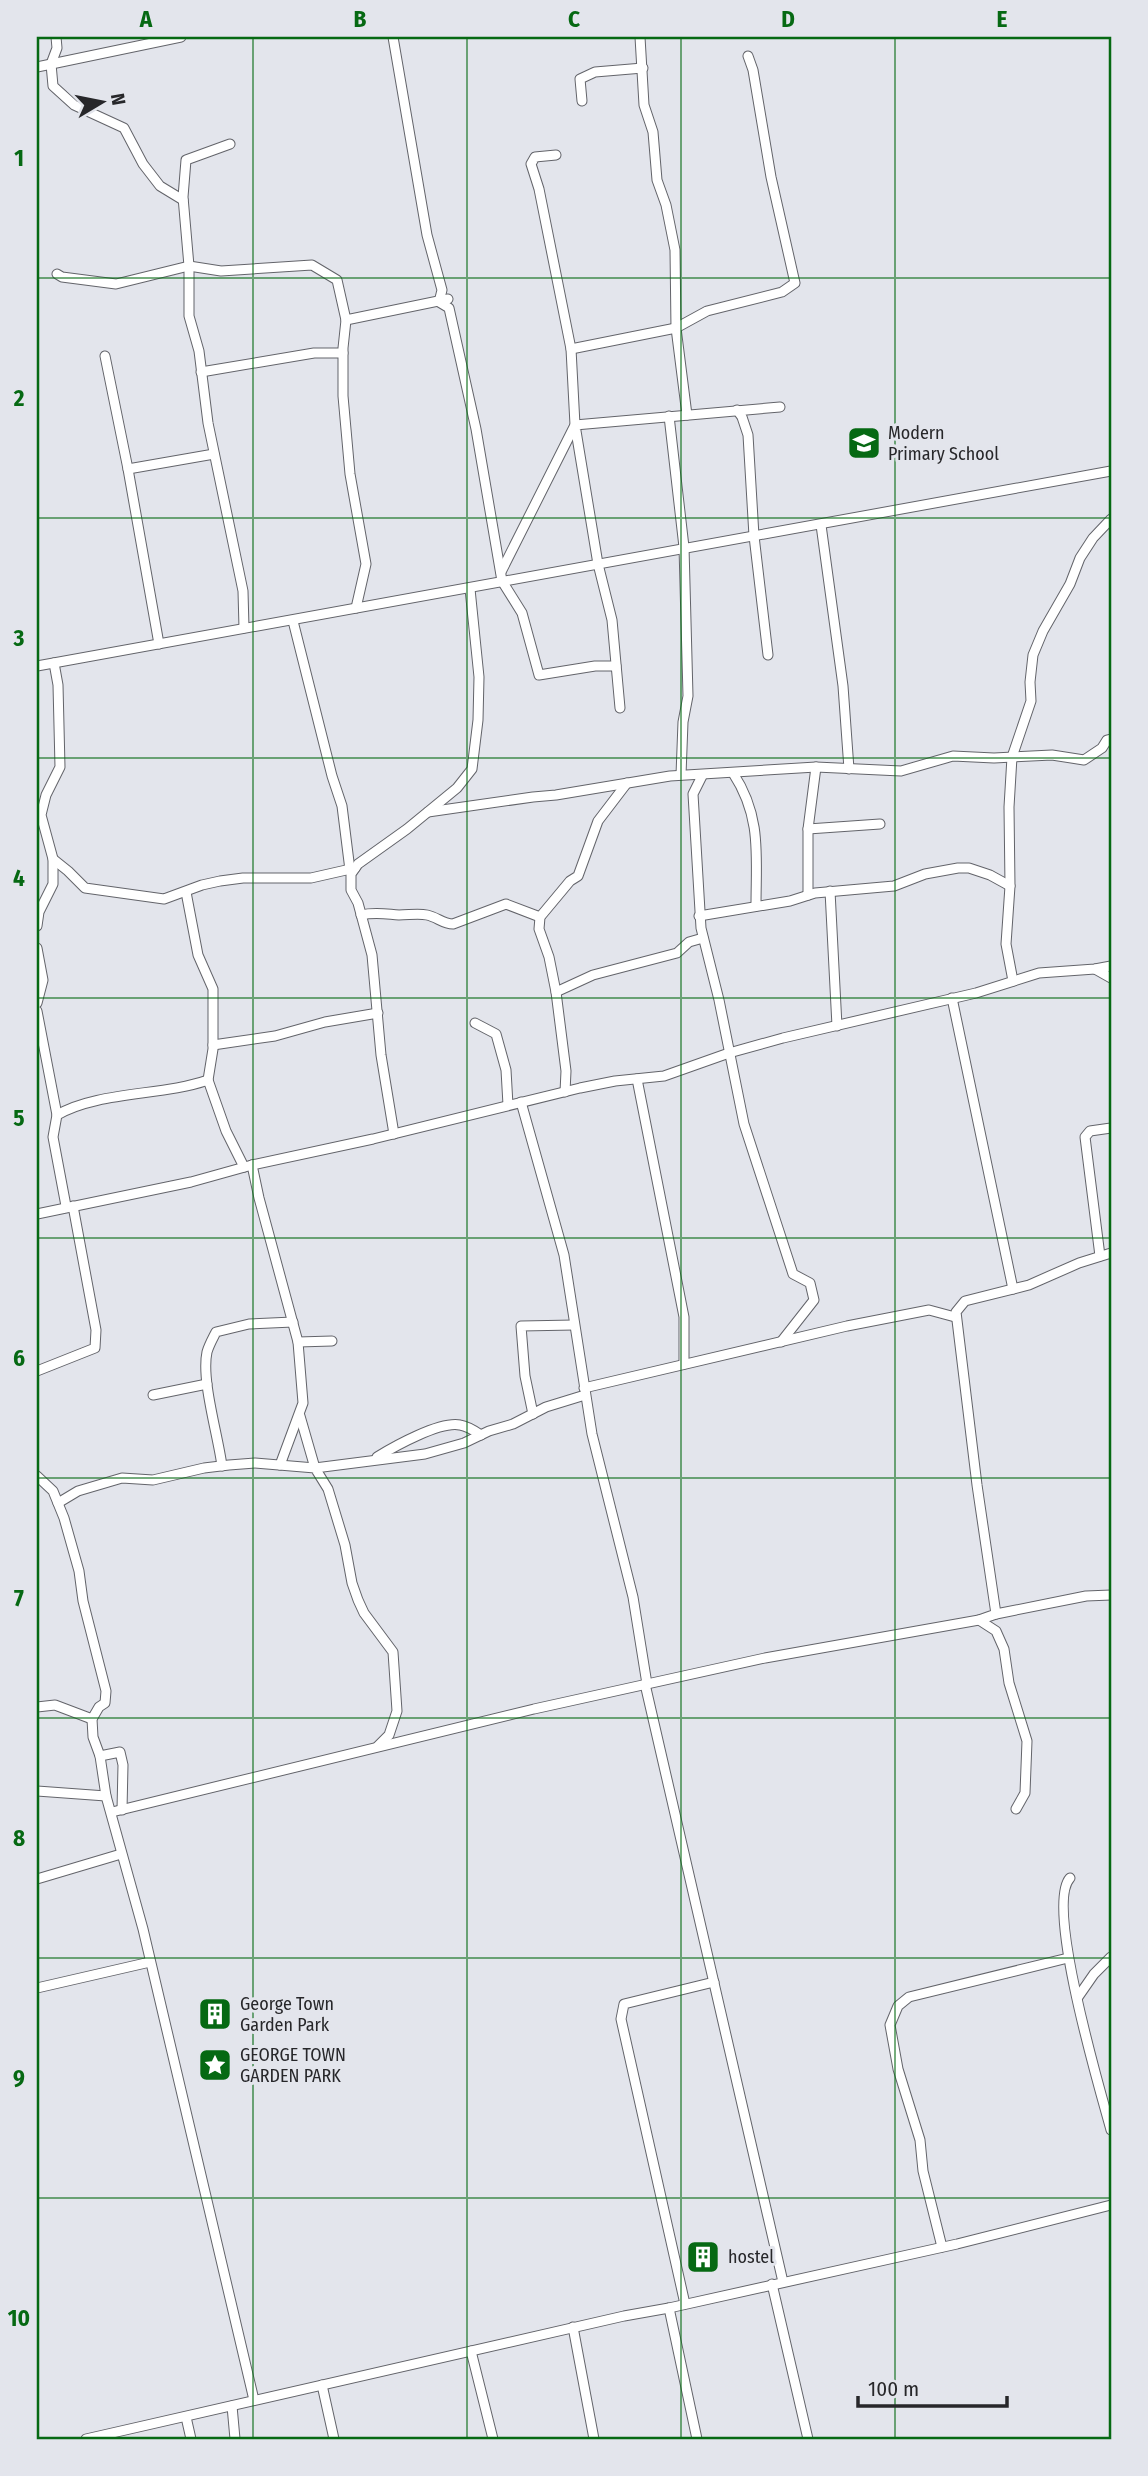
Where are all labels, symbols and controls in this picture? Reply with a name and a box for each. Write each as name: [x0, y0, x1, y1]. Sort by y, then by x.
text: A: [139, 5, 153, 33]
text: B: [354, 5, 367, 33]
text: C: [568, 5, 580, 33]
text: D: [781, 5, 795, 33]
text: E: [997, 5, 1008, 33]
north arrow: [66, 66, 136, 136]
text: N: [106, 92, 131, 107]
text: 1: [14, 144, 24, 172]
text: 2: [13, 384, 25, 412]
place label: Modern Primary School: [888, 422, 999, 465]
school or university icon: Modern Primary School: [845, 424, 883, 462]
text: 3: [13, 624, 25, 652]
text: 4: [13, 864, 25, 892]
text: 5: [13, 1104, 25, 1132]
text: 6: [13, 1344, 25, 1372]
text: 7: [14, 1584, 24, 1612]
text: 8: [13, 1824, 25, 1852]
place label: George Town Garden Park: [240, 1993, 334, 2036]
building icon: George Town Garden Park: [196, 1995, 234, 2033]
place label: GEORGE TOWN GARDEN PARK: [240, 2044, 346, 2087]
place icon: GEORGE TOWN GARDEN PARK: [196, 2046, 234, 2084]
text: 9: [13, 2064, 25, 2092]
building icon: hostel: [684, 2238, 722, 2276]
place label: hostel: [728, 2246, 774, 2268]
text: 10: [8, 2304, 30, 2332]
scale bar: [858, 2364, 1006, 2408]
text: 100 m: [868, 2376, 919, 2402]

